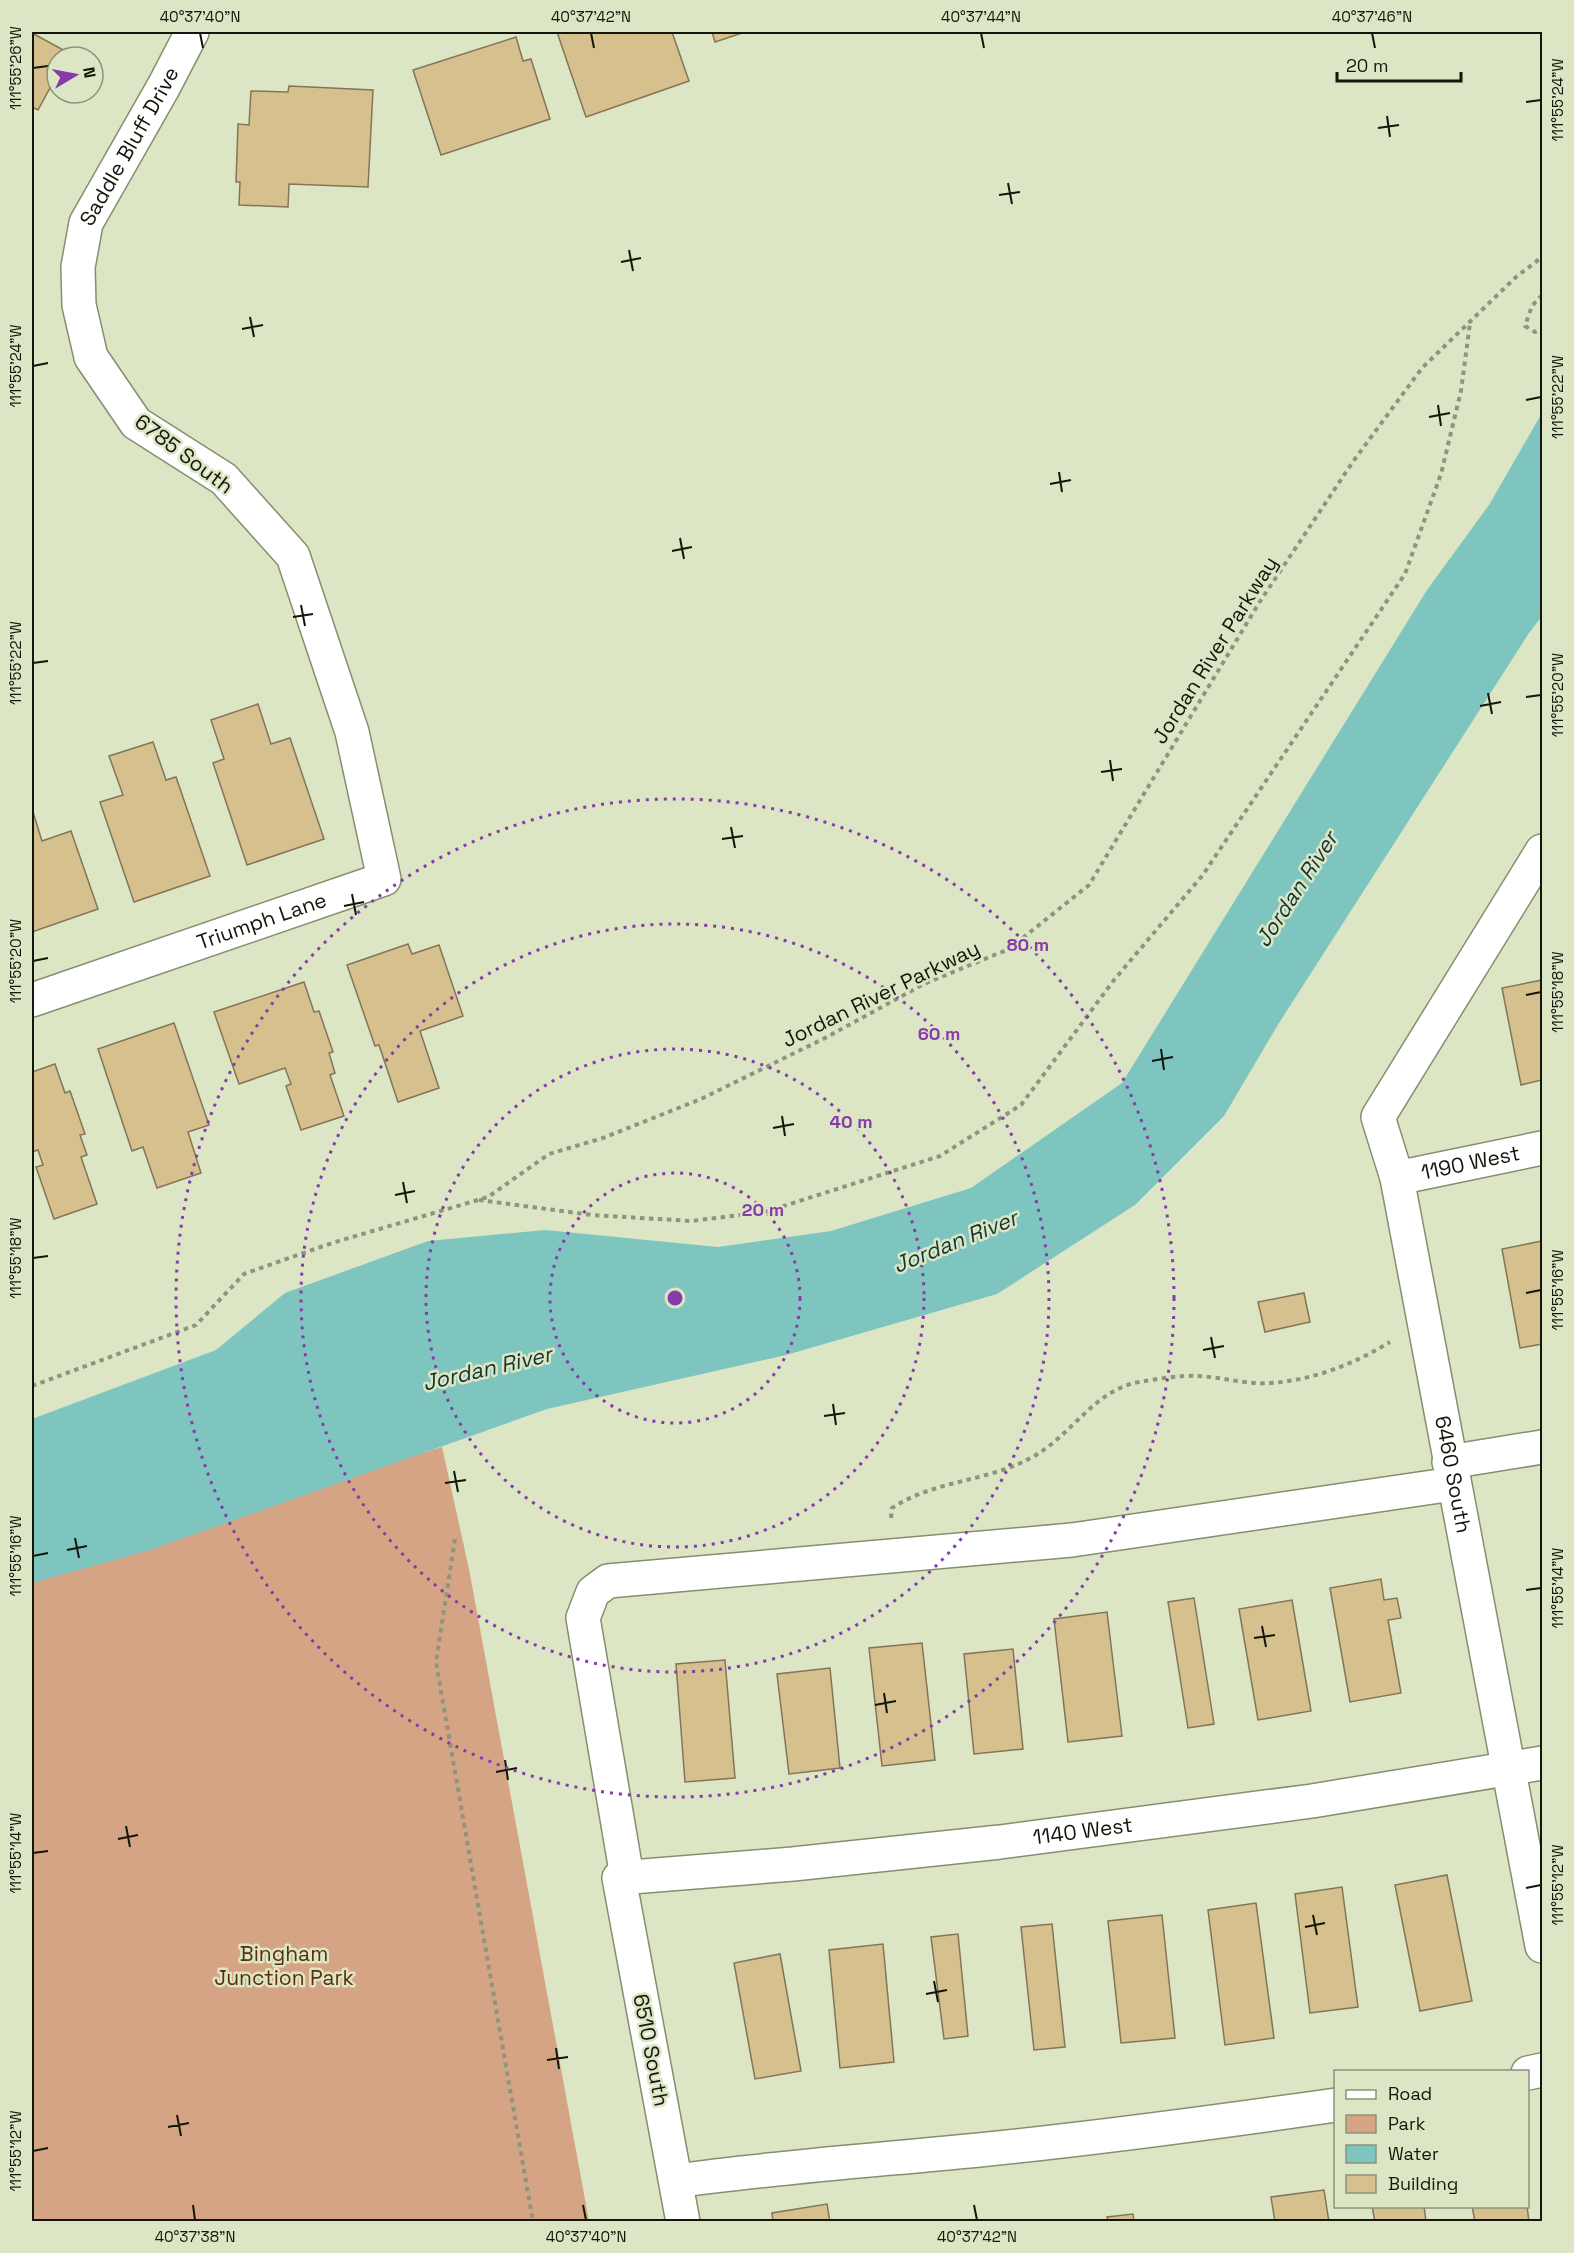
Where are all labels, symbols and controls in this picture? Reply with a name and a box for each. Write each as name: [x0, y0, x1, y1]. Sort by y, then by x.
text: 40°37'40"N: [160, 7, 240, 26]
text: 40°37'42"N: [551, 7, 631, 26]
text: 40°37'44"N: [941, 7, 1021, 26]
text: 40°37'46"N: [1332, 7, 1412, 26]
text: 111°55'26"W: [6, 26, 25, 110]
north arrow: [45, 45, 105, 105]
scale bar: [1337, 45, 1462, 83]
text: 20 m: [1346, 54, 1389, 77]
text: 111°55'24"W: [1548, 58, 1567, 142]
street label: Saddle Bluff Drive: [73, 62, 185, 230]
text: N: [78, 65, 101, 80]
text: 111°55'24"W: [6, 324, 25, 408]
text: 111°55'22"W: [1548, 355, 1567, 439]
street label: 6785 South: [130, 408, 239, 499]
street label: Jordan River Parkway: [1146, 551, 1283, 749]
text: 111°55'22"W: [6, 621, 25, 705]
text: 111°55'20"W: [1548, 653, 1567, 737]
water label: Jordan River: [1248, 824, 1345, 952]
street label: Triumph Lane: [193, 886, 330, 955]
text: 111°55'20"W: [6, 919, 25, 1003]
text: 80 m: [1007, 933, 1049, 956]
street label: Jordan River Parkway: [778, 934, 984, 1053]
text: 111°55'18"W: [1548, 951, 1567, 1033]
text: 60 m: [918, 1022, 960, 1045]
text: 40 m: [829, 1110, 873, 1133]
street label: 1190 West: [1419, 1139, 1522, 1186]
text: 20 m: [742, 1198, 784, 1221]
water label: Jordan River: [889, 1202, 1024, 1279]
text: 111°55'18"W: [6, 1217, 25, 1299]
text: 111°55'16"W: [1548, 1249, 1567, 1331]
centre of rings: [665, 1288, 685, 1308]
water label: Jordan River: [420, 1339, 557, 1396]
street label: 6460 South: [1429, 1413, 1478, 1535]
text: 111°55'16"W: [6, 1515, 25, 1597]
text: 111°55'14"W: [1548, 1548, 1567, 1628]
street label: 1140 West: [1031, 1811, 1134, 1851]
text: 111°55'14"W: [6, 1813, 25, 1893]
text: 111°55'12"W: [1548, 1844, 1567, 1926]
park label: Bingham Junction Park: [214, 1940, 354, 1991]
street label: 6510 South: [627, 1991, 676, 2108]
legend: [1334, 2070, 1529, 2208]
text: Road: [1388, 2082, 1432, 2105]
text: 111°55'12"W: [6, 2110, 25, 2192]
text: Park: [1388, 2112, 1426, 2135]
text: Water: [1388, 2142, 1439, 2165]
text: Building: [1388, 2172, 1458, 2195]
text: 40°37'38"N: [155, 2227, 235, 2246]
text: 40°37'40"N: [546, 2227, 626, 2246]
text: 40°37'42"N: [937, 2227, 1017, 2246]

